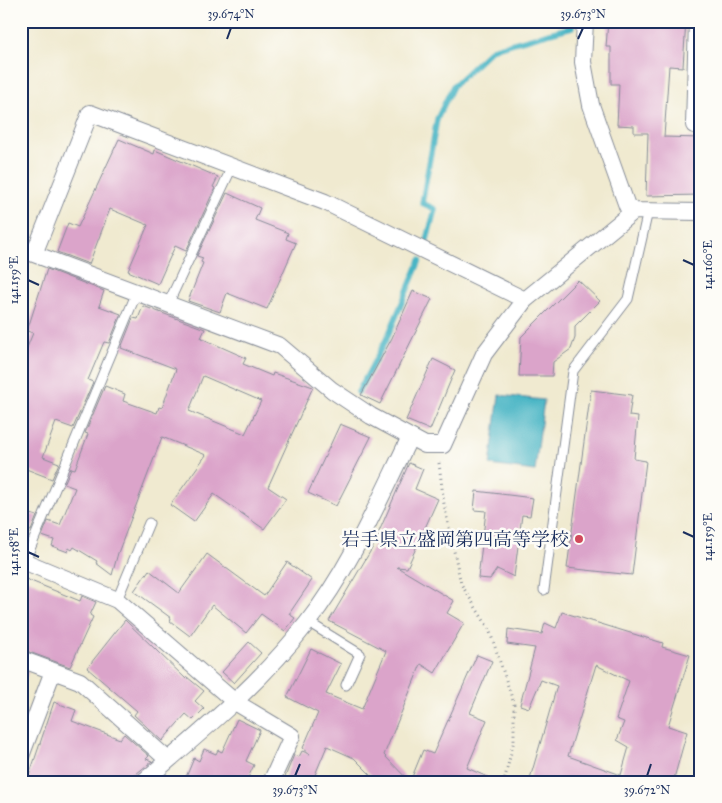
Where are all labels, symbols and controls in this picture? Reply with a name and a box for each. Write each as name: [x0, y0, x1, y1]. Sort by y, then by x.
text: 39.674°N: [207, 7, 255, 21]
text: 39.673°N: [560, 7, 606, 21]
text: 141.160°E: [701, 240, 715, 290]
text: 141.159°E: [7, 255, 21, 304]
text: 141.159°E: [701, 512, 715, 561]
text: 141.158°E: [7, 527, 21, 576]
place label: 岩手県立盛岡第四高等学校: [341, 528, 569, 551]
marker: 岩手県立盛岡第四高等学校: [573, 533, 585, 545]
text: 39.673°N: [272, 783, 318, 797]
text: 39.672°N: [624, 783, 670, 797]

